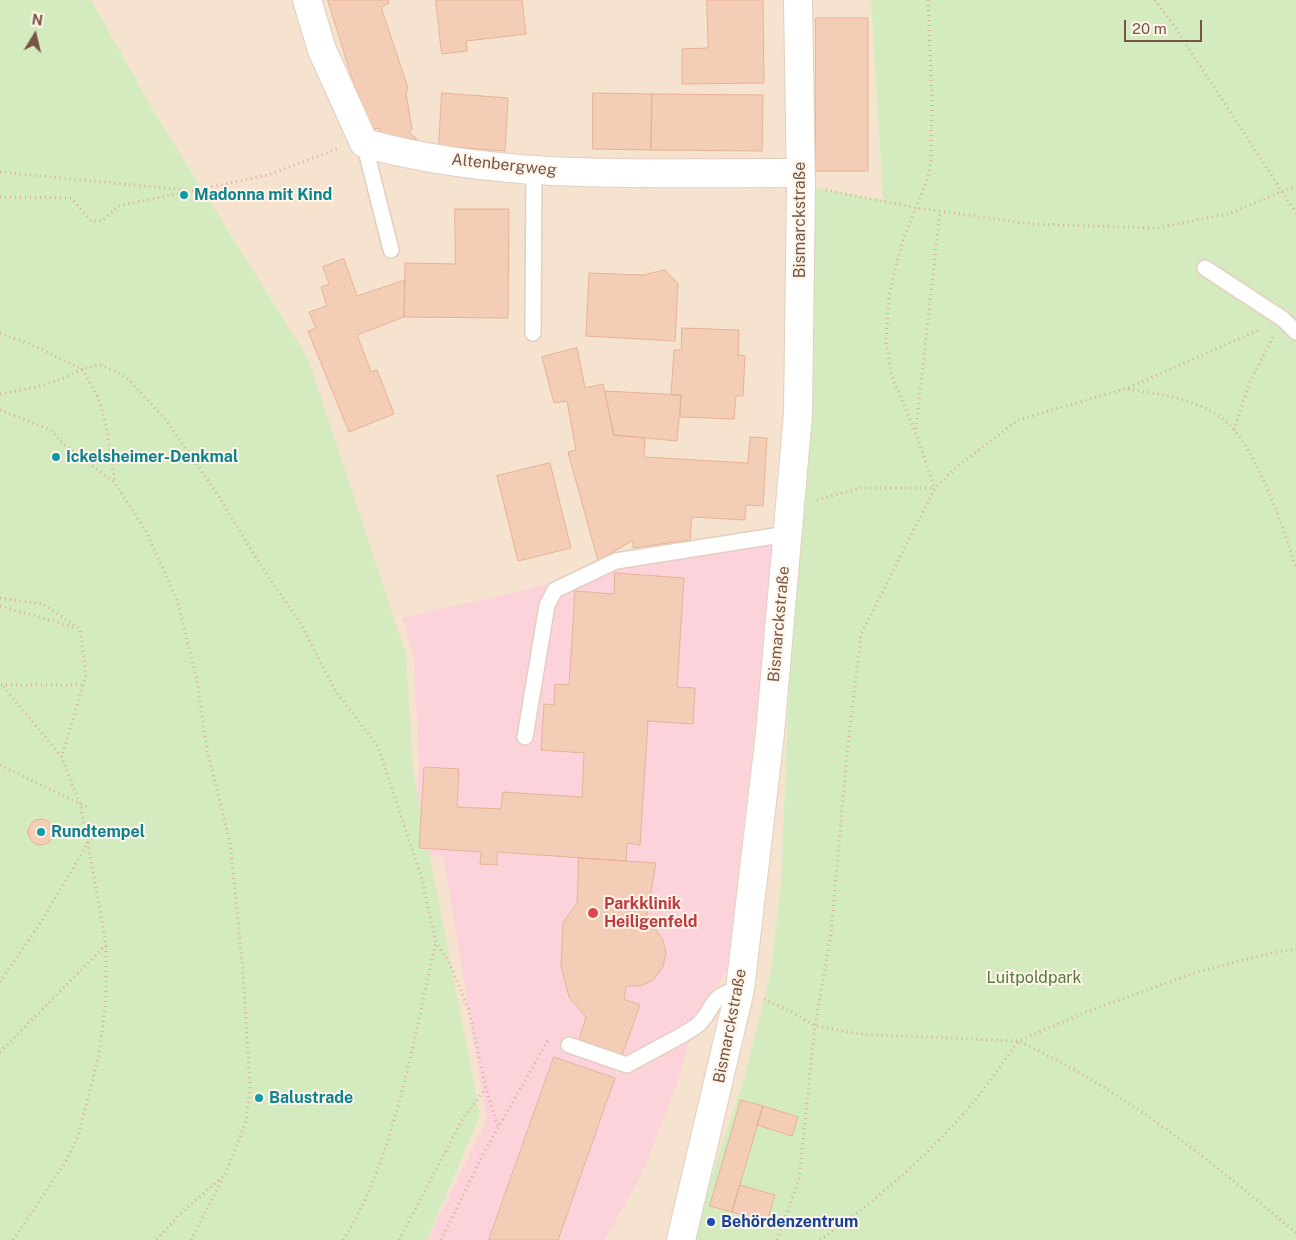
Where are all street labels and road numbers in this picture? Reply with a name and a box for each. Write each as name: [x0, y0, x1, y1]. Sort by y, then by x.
street label: Altenbergweg: [450, 150, 558, 180]
street label: Bismarckstraße: [790, 162, 810, 278]
street label: Bismarckstraße: [764, 565, 794, 683]
street label: Bismarckstraße: [709, 967, 751, 1085]

